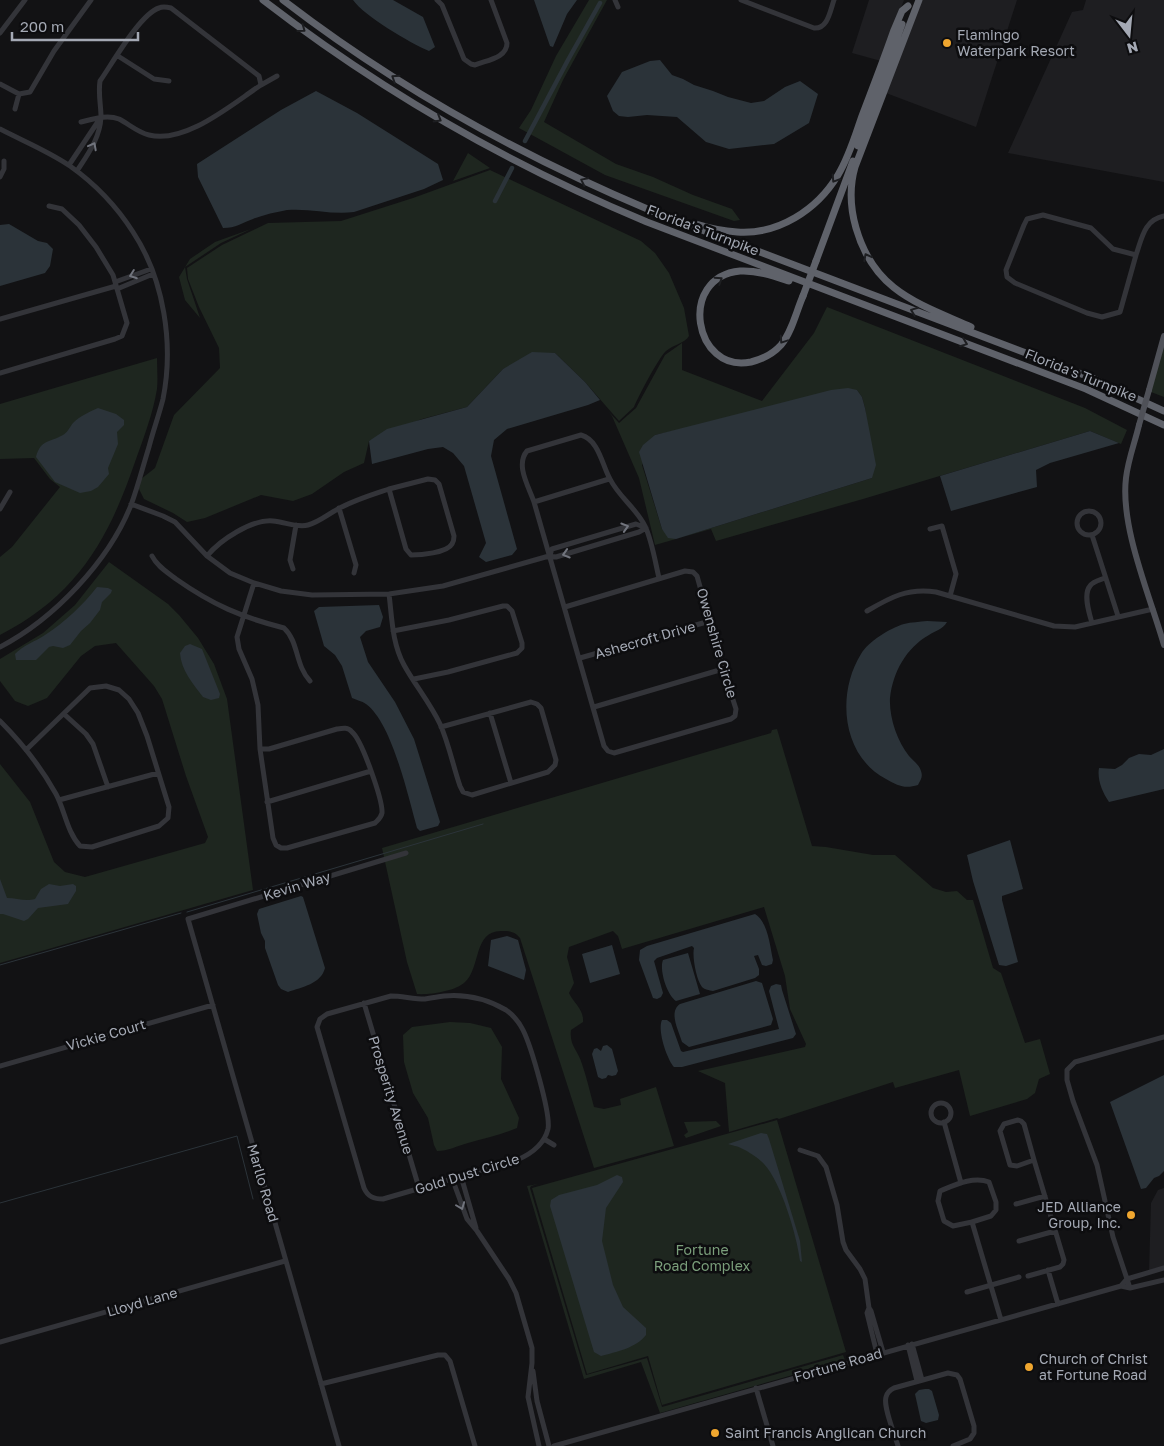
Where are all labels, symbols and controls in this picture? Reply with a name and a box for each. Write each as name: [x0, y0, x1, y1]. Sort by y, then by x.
scale bar: [12, 10, 139, 42]
north arrow: [1104, 10, 1154, 60]
text: 200 m: [20, 17, 64, 35]
one-way arrow: [296, 23, 306, 32]
place label: Flamingo Waterpark Resort: [957, 26, 1075, 59]
marker: Flamingo Waterpark Resort: [941, 37, 953, 49]
text: N: [1125, 38, 1140, 58]
one-way arrow: [391, 75, 400, 84]
one-way arrow: [433, 112, 442, 122]
one-way arrow: [86, 142, 96, 151]
one-way arrow: [831, 174, 841, 183]
one-way arrow: [580, 177, 589, 187]
street label: Florida's Turnpike: [645, 200, 762, 259]
one-way arrow: [863, 253, 873, 262]
one-way arrow: [129, 269, 138, 279]
one-way arrow: [714, 276, 723, 286]
one-way arrow: [911, 307, 919, 317]
one-way arrow: [780, 335, 789, 344]
one-way arrow: [959, 337, 968, 347]
street label: Florida's Turnpike: [1023, 344, 1139, 405]
one-way arrow: [620, 522, 628, 532]
one-way arrow: [563, 548, 571, 558]
street label: Owenshire Circle: [694, 586, 741, 700]
street label: Ashecroft Drive: [593, 617, 697, 662]
street label: Kevin Way: [261, 867, 333, 904]
street label: Vickie Court: [64, 1015, 148, 1054]
street label: Prosperity Avenue: [365, 1034, 418, 1156]
street label: Marllo Road: [244, 1142, 283, 1224]
street label: Gold Dust Circle: [413, 1150, 521, 1197]
place label: JED Alliance Group, Inc.: [1037, 1198, 1121, 1231]
one-way arrow: [455, 1201, 465, 1210]
marker: JED Alliance Group, Inc.: [1125, 1209, 1137, 1221]
park label: Fortune Road Complex: [654, 1241, 751, 1274]
street label: Lloyd Lane: [105, 1283, 179, 1320]
street label: Fortune Road: [792, 1344, 884, 1385]
place label: Church of Christ at Fortune Road: [1039, 1350, 1148, 1383]
marker: Church of Christ at Fortune Road: [1023, 1361, 1035, 1373]
place label: Saint Francis Anglican Church: [725, 1424, 926, 1441]
marker: Saint Francis Anglican Church: [709, 1427, 721, 1439]

